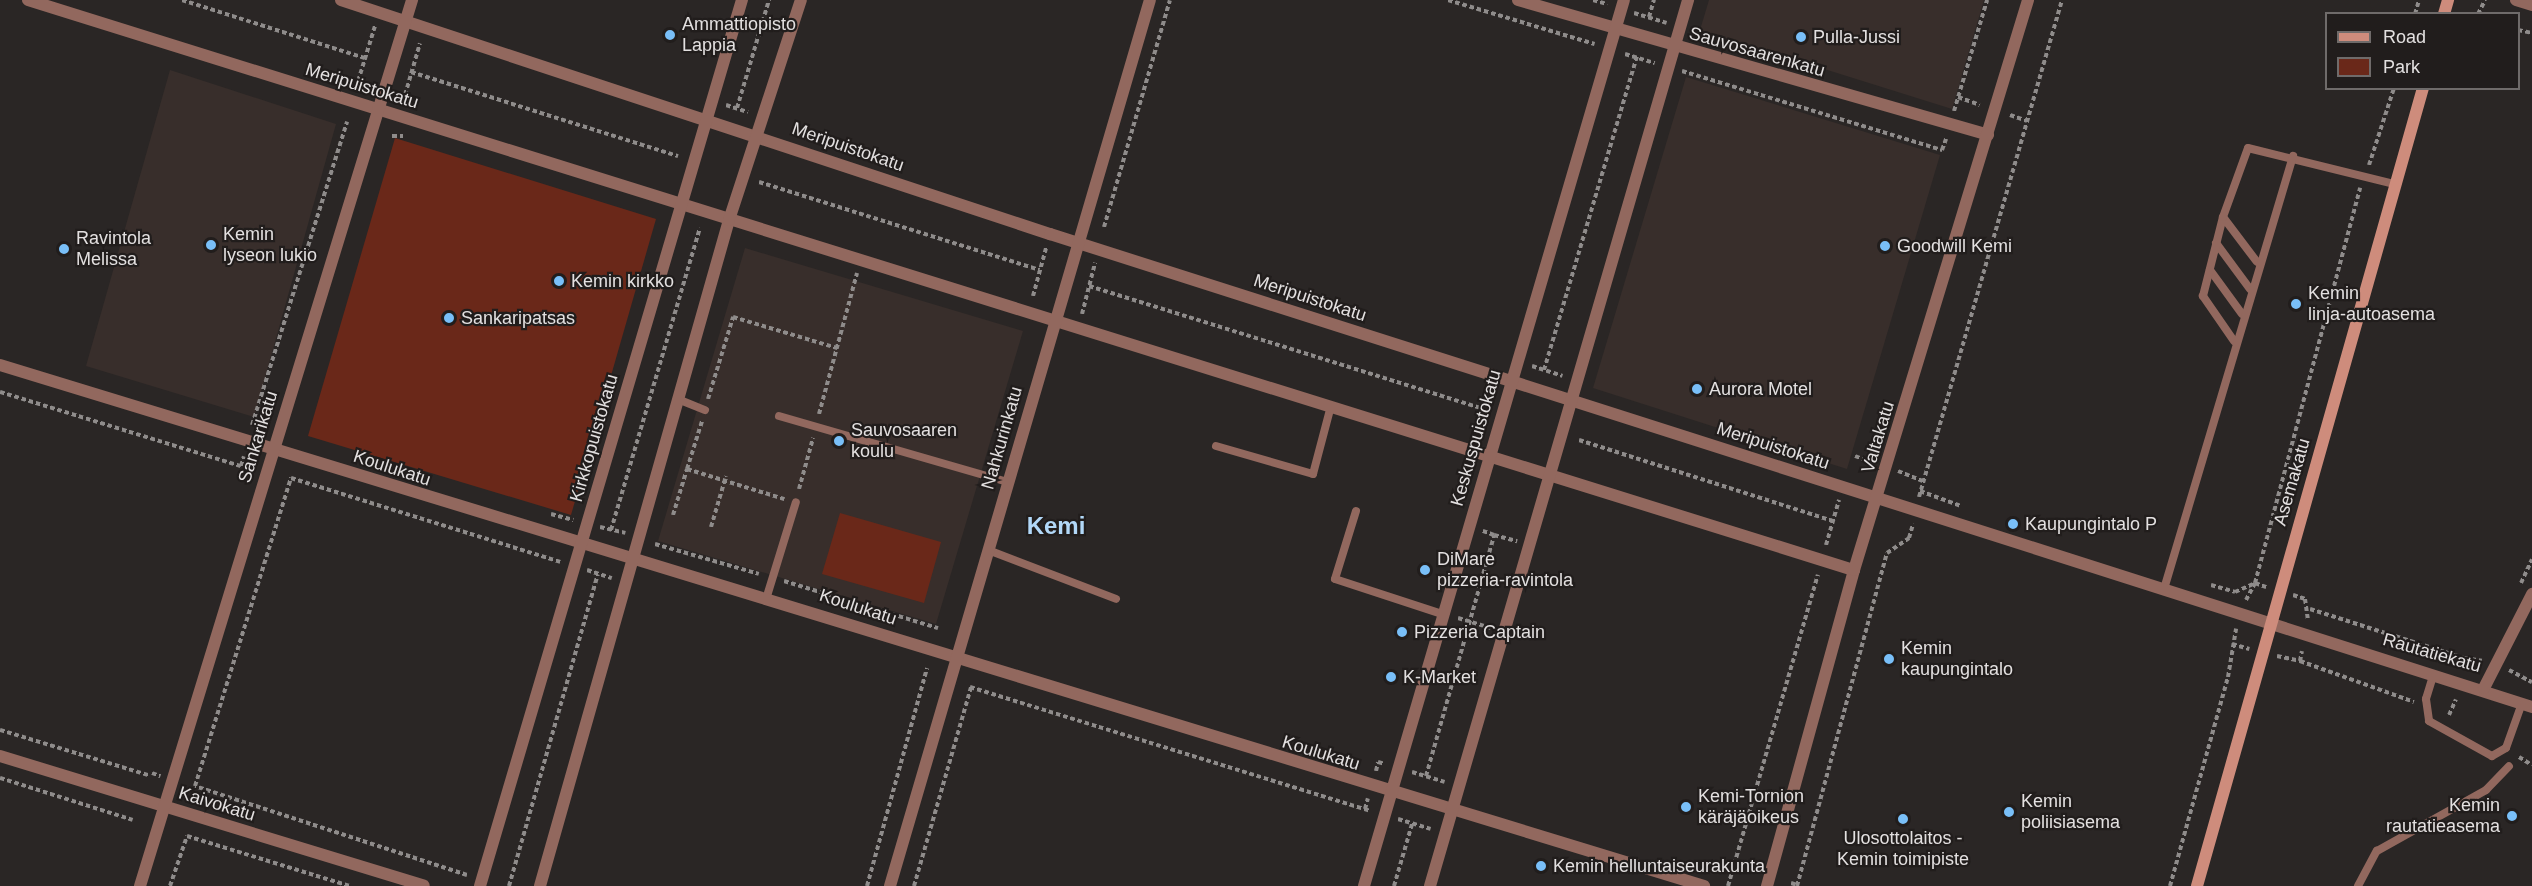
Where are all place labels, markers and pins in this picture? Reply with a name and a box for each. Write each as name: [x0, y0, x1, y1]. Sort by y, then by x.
place label: Ammattiopisto Lappia: [682, 14, 796, 57]
place label: Pulla-Jussi: [1813, 26, 1900, 48]
marker: Ammattiopisto Lappia: [663, 28, 677, 42]
marker: Pulla-Jussi: [1794, 30, 1808, 44]
place label: Kemin lyseon lukio: [223, 224, 317, 266]
place label: Ravintola Melissa: [76, 228, 151, 270]
place label: Goodwill Kemi: [1897, 235, 2012, 257]
marker: Kemin lyseon lukio: [204, 238, 218, 252]
marker: Goodwill Kemi: [1878, 239, 1892, 253]
marker: Ravintola Melissa: [57, 242, 71, 256]
place label: Kemin kirkko: [571, 270, 674, 292]
marker: Kemin kirkko: [552, 274, 566, 288]
place label: Kemin linja-autoasema: [2308, 283, 2435, 326]
marker: Kemin linja-autoasema: [2289, 297, 2303, 311]
place label: Sankaripatsas: [461, 307, 575, 329]
marker: Sankaripatsas: [442, 311, 456, 325]
place label: Aurora Motel: [1709, 378, 1812, 400]
marker: Aurora Motel: [1690, 382, 1704, 396]
place label: Sauvosaaren koulu: [851, 420, 957, 462]
marker: Sauvosaaren koulu: [832, 434, 846, 448]
place label: Kaupungintalo P: [2025, 513, 2157, 535]
marker: Kaupungintalo P: [2006, 517, 2020, 531]
place label: DiMare pizzeria-ravintola: [1437, 549, 1573, 592]
marker: DiMare pizzeria-ravintola: [1418, 563, 1432, 577]
place label: Pizzeria Captain: [1414, 621, 1545, 643]
marker: Pizzeria Captain: [1395, 625, 1409, 639]
place label: Kemin kaupungintalo: [1901, 638, 2013, 680]
marker: Kemin kaupungintalo: [1882, 652, 1896, 666]
place label: K-Market: [1403, 666, 1476, 688]
marker: K-Market: [1384, 670, 1398, 684]
place label: Kemi-Tornion käräjäoikeus: [1698, 786, 1804, 828]
place label: Kemin poliisiasema: [2021, 791, 2120, 834]
place label: Kemin rautatieasema: [2386, 795, 2500, 838]
marker: Kemi-Tornion käräjäoikeus: [1679, 800, 1693, 814]
marker: Kemin poliisiasema: [2002, 805, 2016, 819]
marker: Kemin rautatieasema: [2505, 809, 2519, 823]
marker: Ulosottolaitos - Kemin toimipiste: [1896, 812, 1910, 826]
place label: Ulosottolaitos - Kemin toimipiste: [1837, 828, 1969, 870]
place label: Kemin helluntaiseurakunta: [1553, 855, 1765, 877]
marker: Kemin helluntaiseurakunta: [1534, 859, 1548, 873]

